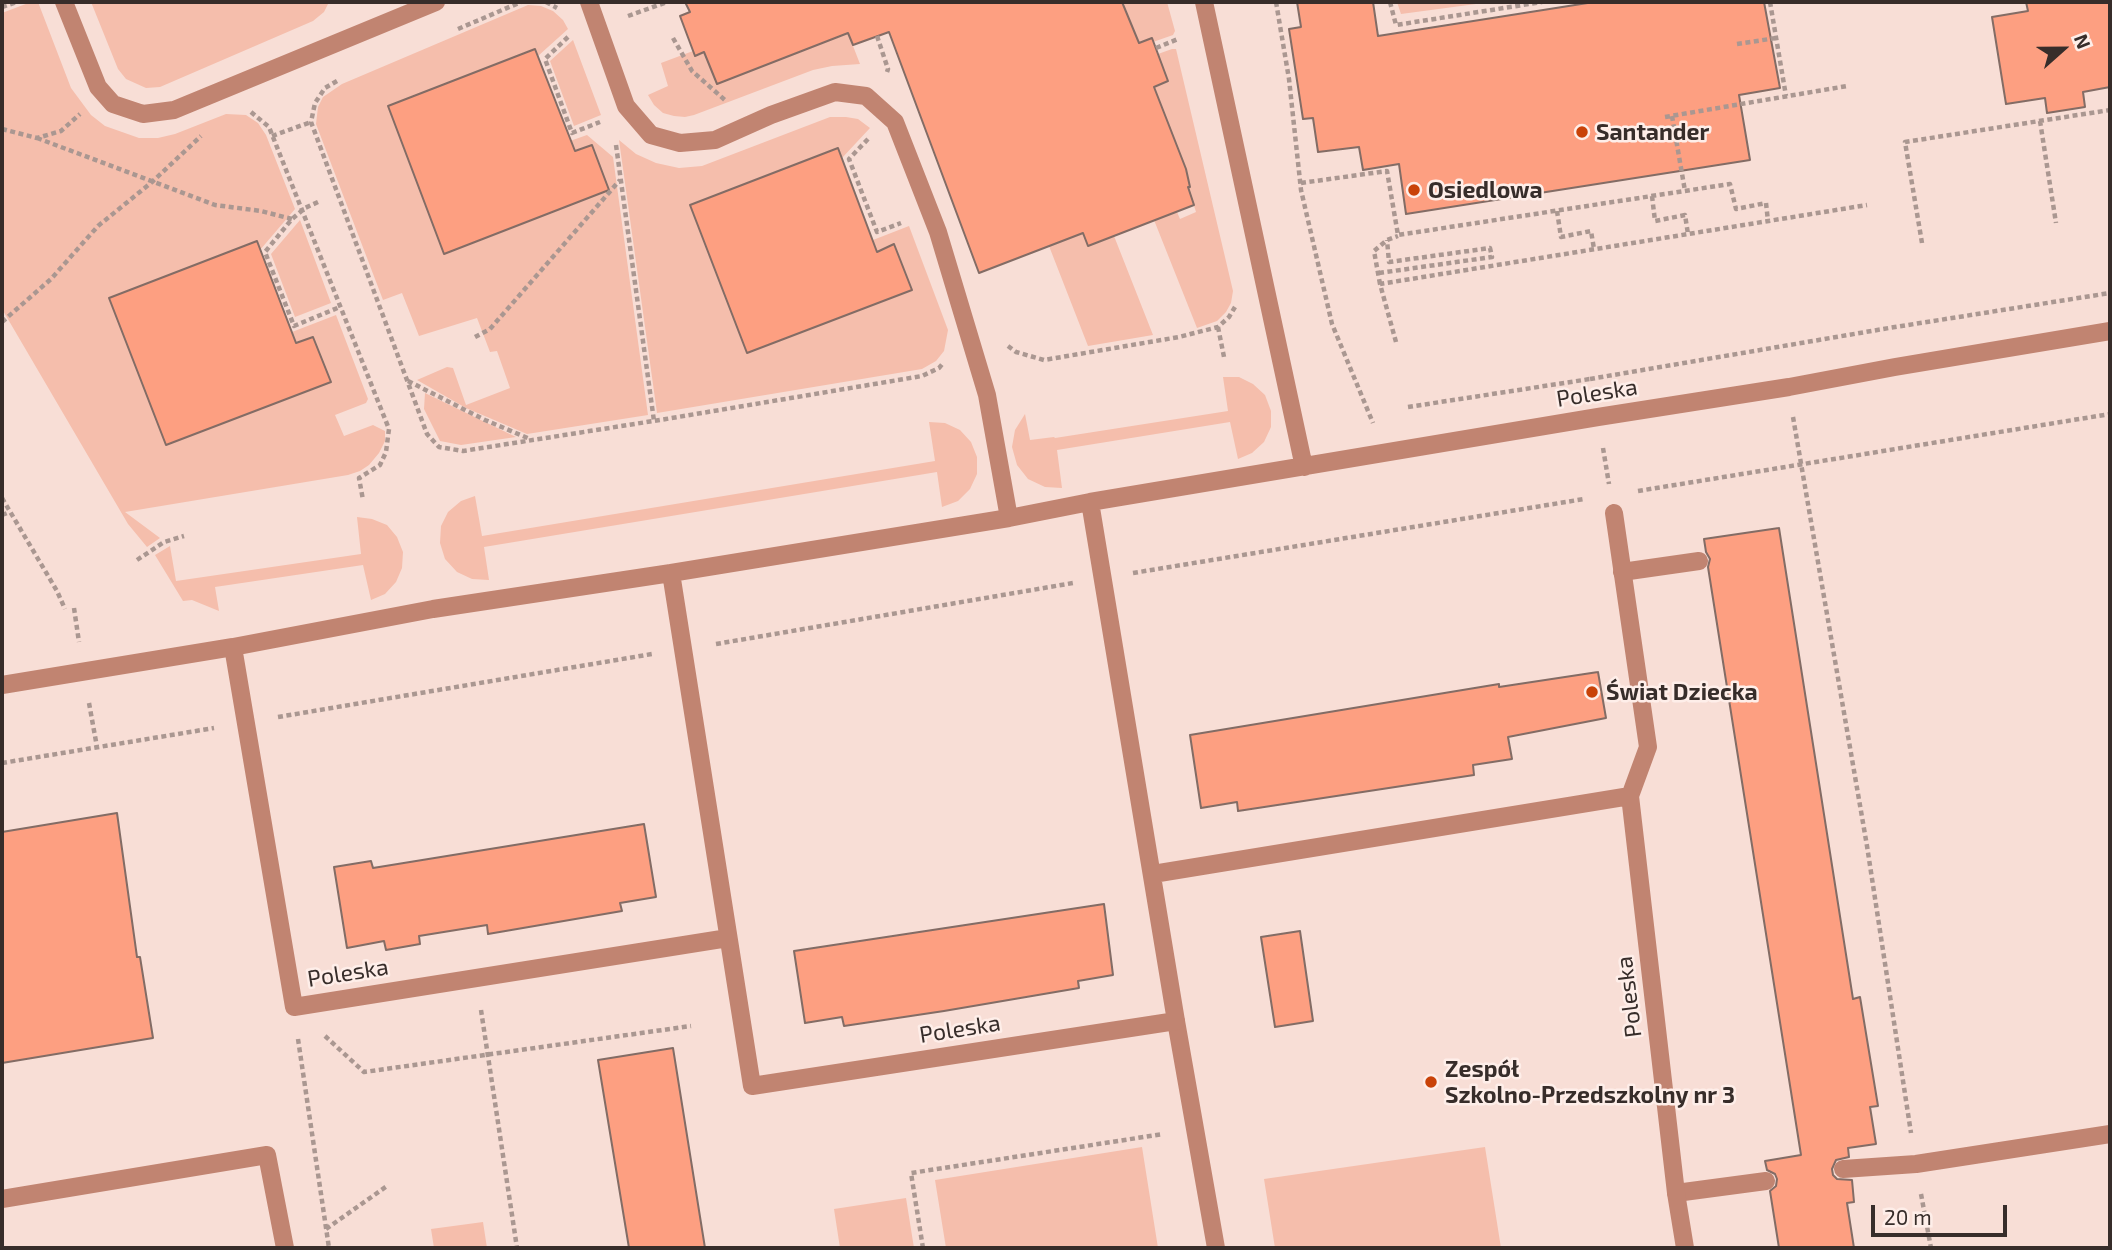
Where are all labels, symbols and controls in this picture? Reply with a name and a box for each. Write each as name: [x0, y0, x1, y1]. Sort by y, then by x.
north arrow: [2028, 14, 2098, 84]
text: N: [2070, 31, 2096, 52]
place label: Santander: [1596, 118, 1709, 146]
marker: Santander: [1574, 124, 1590, 140]
place label: Osiedlowa: [1428, 176, 1543, 204]
marker: Osiedlowa: [1406, 182, 1422, 198]
street label: Poleska: [1554, 373, 1640, 413]
place label: Świat Dziecka: [1606, 678, 1758, 706]
marker: Świat Dziecka: [1584, 684, 1600, 700]
street label: Poleska: [305, 953, 391, 993]
street label: Poleska: [1610, 955, 1648, 1039]
street label: Poleska: [917, 1009, 1003, 1049]
place label: Zespół Szkolno-Przedszkolny nr 3: [1445, 1055, 1735, 1109]
marker: Zespół Szkolno-Przedszkolny nr 3: [1423, 1074, 1439, 1090]
scale bar: [1874, 1190, 2010, 1234]
text: 20 m: [1884, 1204, 1932, 1229]

